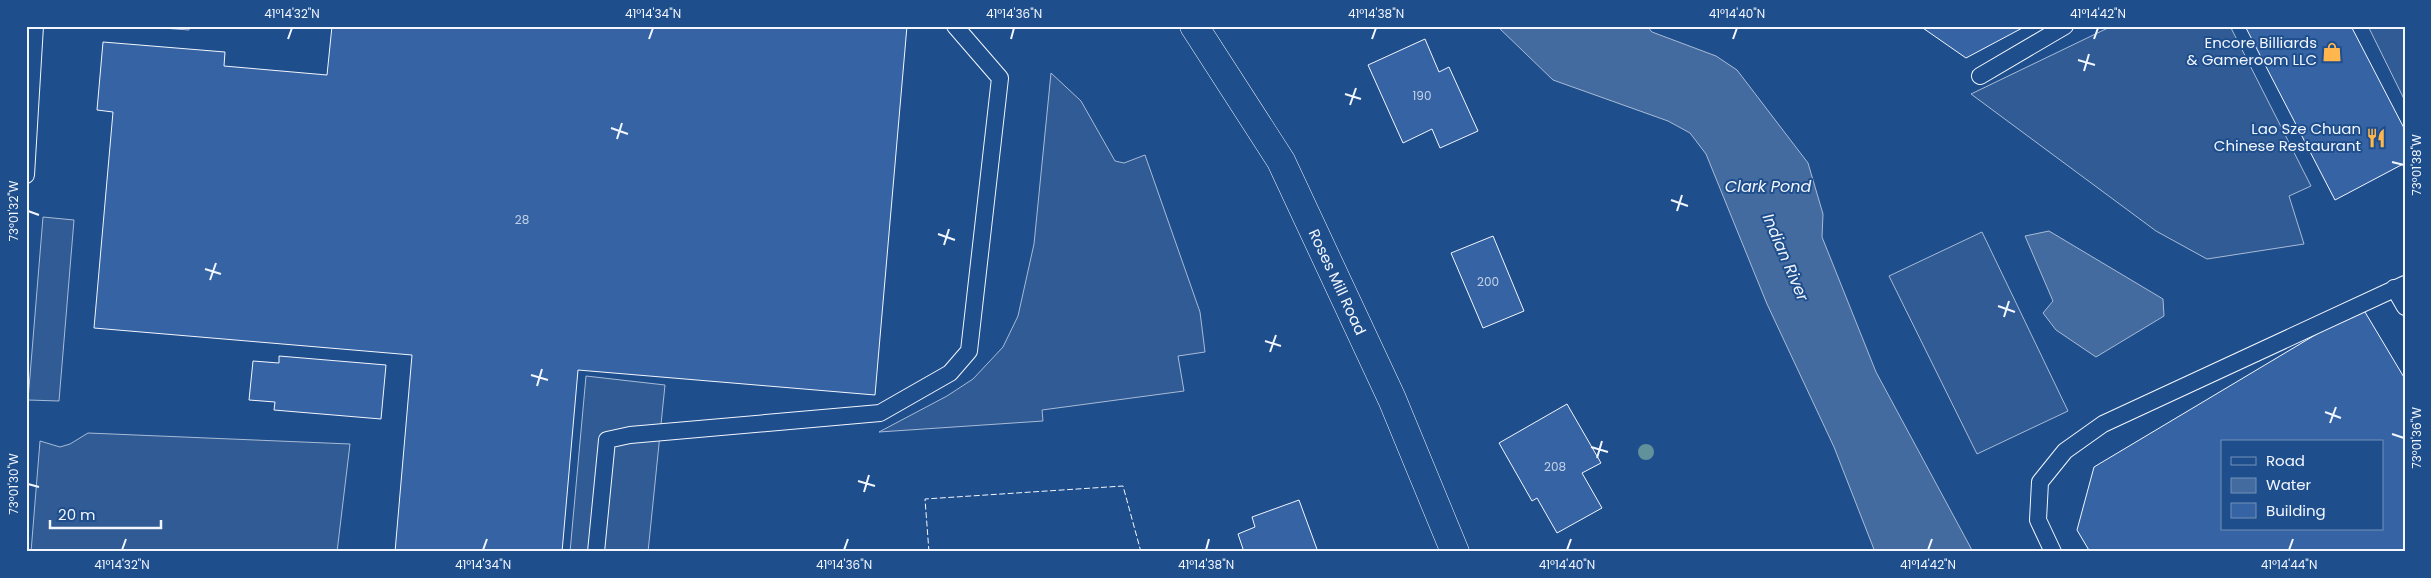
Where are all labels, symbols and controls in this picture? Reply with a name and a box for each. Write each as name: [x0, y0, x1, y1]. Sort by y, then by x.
text: 41°14'32"N: [264, 5, 320, 22]
text: 41°14'34"N: [625, 5, 681, 22]
text: 41°14'36"N: [986, 5, 1042, 22]
text: 41°14'38"N: [1348, 5, 1404, 22]
text: 41°14'40"N: [1709, 5, 1765, 22]
text: 41°14'42"N: [2070, 5, 2126, 22]
place label: Encore Billiards & Gameroom LLC: [2187, 32, 2317, 70]
shop icon: Encore Billiards & Gameroom LLC: [2321, 41, 2343, 63]
house number: 190: [1413, 87, 1431, 104]
place label: Lao Sze Chuan Chinese Restaurant: [2214, 118, 2361, 156]
restaurant icon: Lao Sze Chuan Chinese Restaurant: [2365, 127, 2387, 149]
text: 73°01'38"W: [2408, 134, 2425, 196]
water label: Clark Pond: [1725, 175, 1812, 198]
text: 73°01'32"W: [5, 180, 22, 242]
water label: Indian River: [1757, 210, 1815, 306]
house number: 28: [515, 211, 529, 228]
street label: Roses Mill Road: [1304, 225, 1371, 338]
house number: 200: [1477, 273, 1499, 290]
text: 73°01'36"W: [2408, 407, 2425, 469]
legend: [2221, 440, 2384, 530]
text: Road: [2266, 450, 2305, 471]
text: 73°01'30"W: [5, 453, 22, 515]
house number: 208: [1544, 458, 1566, 475]
text: Water: [2266, 474, 2312, 495]
scale bar: [50, 498, 161, 530]
text: Building: [2266, 500, 2326, 521]
text: 20 m: [58, 504, 96, 525]
text: 41°14'32"N: [94, 556, 150, 573]
text: 41°14'34"N: [455, 556, 511, 573]
text: 41°14'36"N: [816, 556, 872, 573]
text: 41°14'38"N: [1178, 556, 1234, 573]
text: 41°14'40"N: [1539, 556, 1595, 573]
text: 41°14'42"N: [1900, 556, 1956, 573]
text: 41°14'44"N: [2261, 556, 2317, 573]

